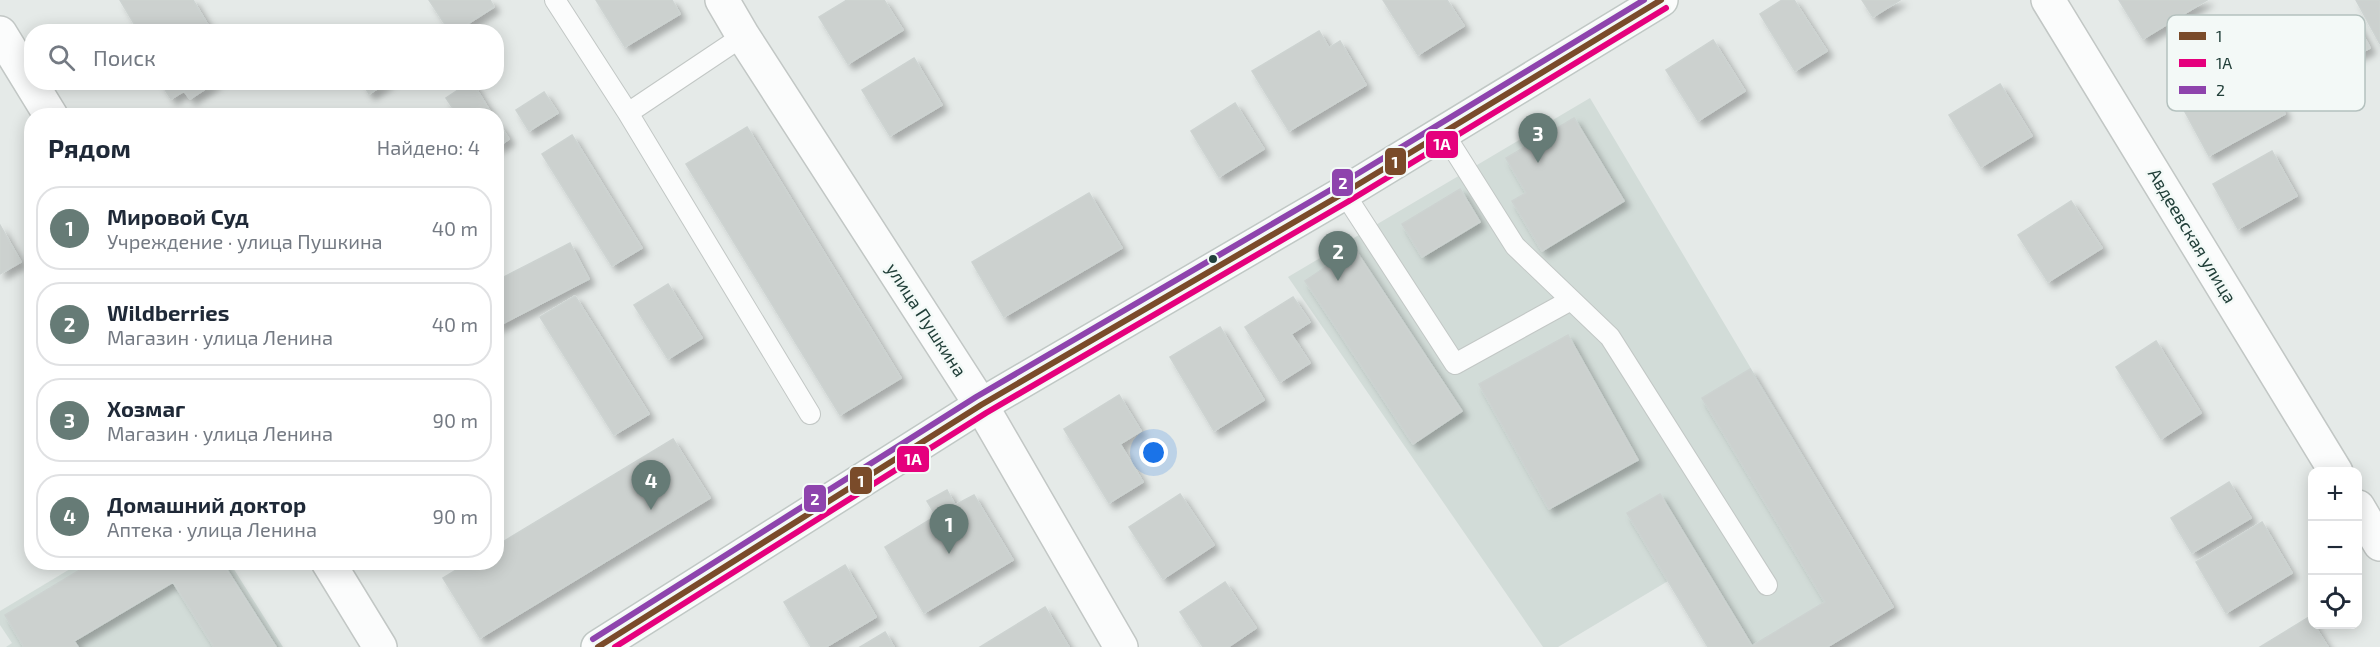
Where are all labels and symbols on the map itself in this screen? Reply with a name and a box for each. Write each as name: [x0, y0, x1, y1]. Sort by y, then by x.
legend: [2167, 15, 2365, 111]
text: 1: [2216, 26, 2222, 45]
text: 1А: [2216, 53, 2232, 72]
text: 2: [2216, 80, 2225, 99]
pin: 3: [1518, 114, 1558, 163]
line badge: 1А: [1425, 130, 1459, 159]
text: 1А: [1433, 134, 1451, 153]
line badge: 1: [1384, 147, 1407, 176]
text: 1: [1392, 152, 1398, 171]
street label: Авдеевская улица: [2144, 164, 2242, 307]
line badge: 2: [1331, 168, 1354, 197]
text: 2: [1338, 173, 1348, 192]
pin: 2: [1318, 232, 1358, 281]
unlabelled marker: [1207, 253, 1219, 265]
street label: улица Пушкина: [882, 259, 972, 380]
your location: [1139, 438, 1168, 467]
line badge: 1А: [896, 445, 930, 473]
text: 1А: [904, 449, 922, 468]
pin: 4: [632, 460, 670, 510]
line badge: 1: [849, 466, 873, 495]
text: 1: [858, 471, 864, 490]
line badge: 2: [803, 484, 827, 513]
text: 2: [810, 489, 820, 508]
pin: 1: [930, 504, 968, 554]

